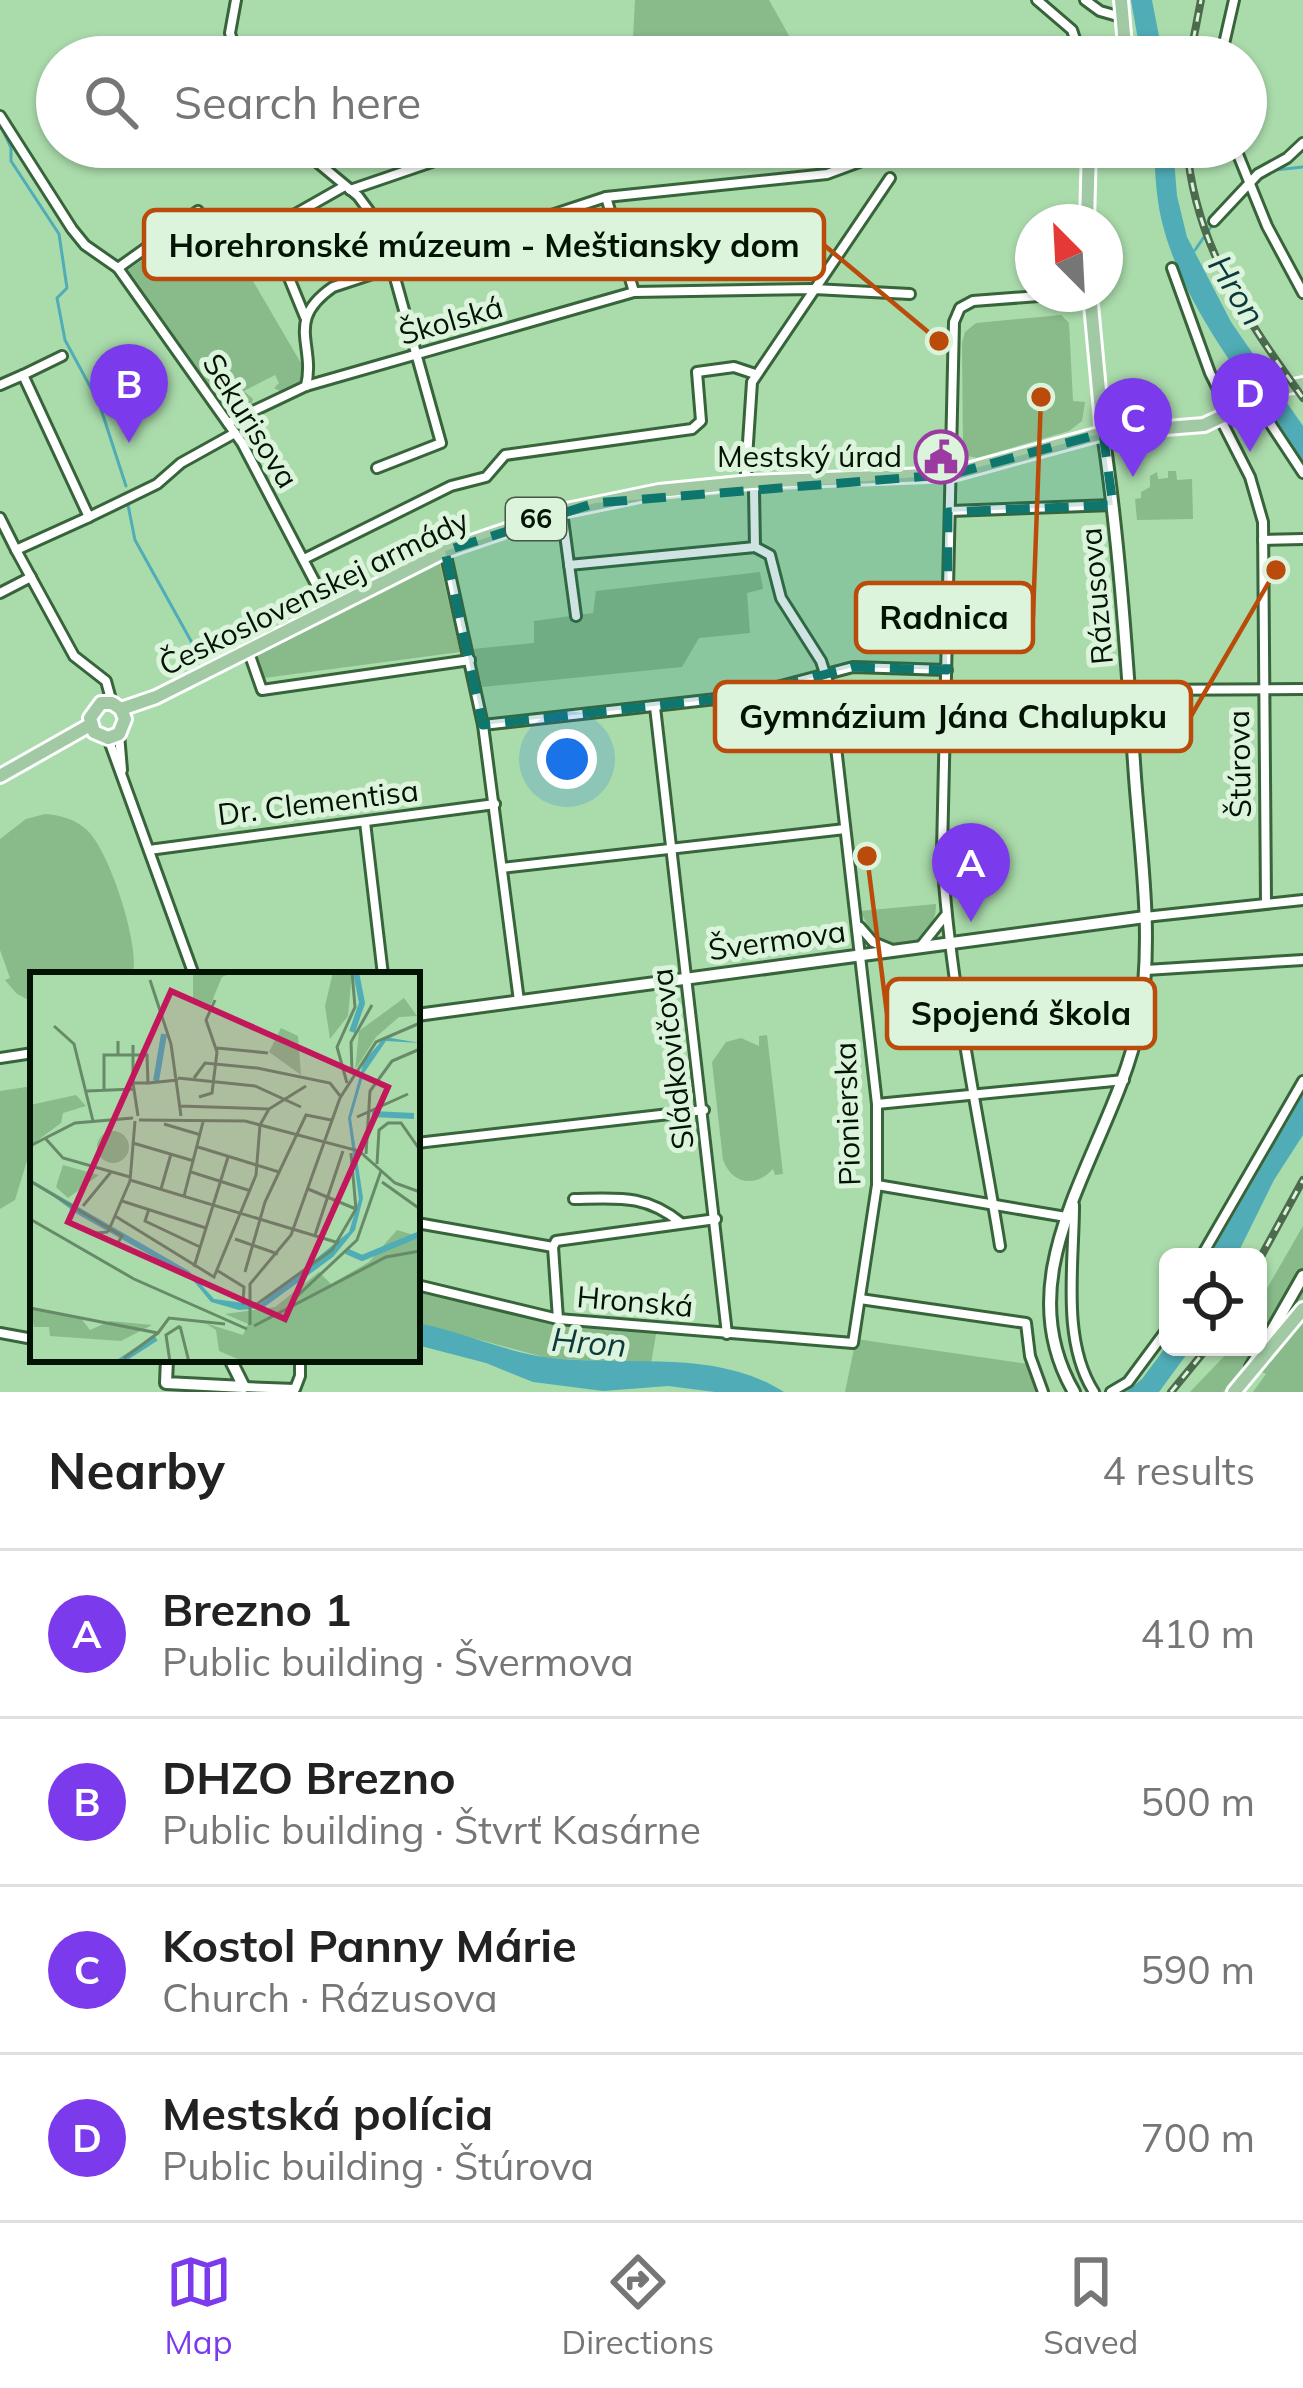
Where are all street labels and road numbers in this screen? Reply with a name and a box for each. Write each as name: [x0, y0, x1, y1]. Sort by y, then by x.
street label: Školská: [394, 287, 507, 353]
street label: Sekurisova: [195, 346, 307, 495]
road number: 66: [506, 498, 566, 540]
street label: Československej armády: [153, 501, 475, 684]
street label: Rázusova: [1071, 526, 1121, 666]
street label: Štúrova: [1219, 710, 1259, 818]
street label: Dr. Clementisa: [215, 771, 420, 833]
street label: Švermova: [706, 912, 848, 968]
street label: Sládkovičova: [642, 966, 702, 1152]
street label: Pionierska: [826, 1042, 868, 1187]
street label: Hronská: [575, 1277, 695, 1325]

